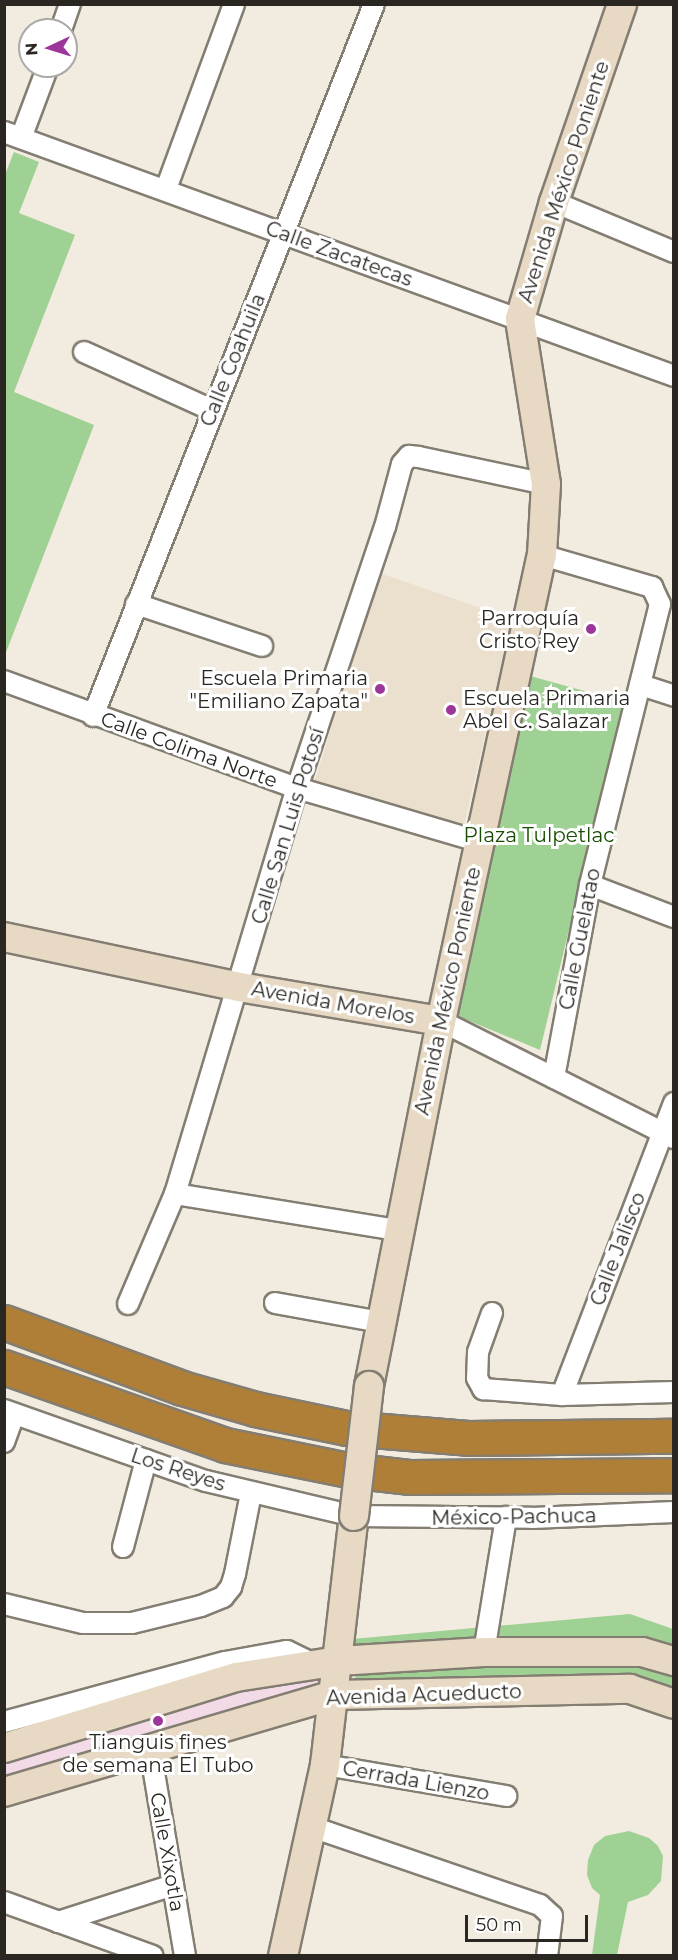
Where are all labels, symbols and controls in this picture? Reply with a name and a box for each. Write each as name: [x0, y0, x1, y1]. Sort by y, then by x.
north arrow: [18, 18, 78, 78]
text: N: [22, 42, 41, 56]
street label: Avenida México Poniente: [514, 58, 614, 306]
street label: Calle Zacatecas: [262, 216, 416, 292]
street label: Calle Coahuila: [195, 290, 271, 430]
place label: Parroquía Cristo Rey: [479, 606, 579, 653]
marker: Parroquía Cristo Rey: [584, 622, 598, 636]
place label: Escuela Primaria "Emiliano Zapata": [190, 666, 368, 713]
marker: Escuela Primaria "Emiliano Zapata": [373, 682, 387, 696]
place label: Escuela Primaria Abel C. Salazar: [463, 686, 630, 733]
marker: Escuela Primaria Abel C. Salazar: [444, 703, 458, 717]
street label: Calle Colima Norte: [97, 707, 281, 793]
street label: Calle San Luis Potosí: [247, 725, 329, 927]
park label: Plaza Tulpetlac: [463, 823, 615, 847]
street label: Avenida México Poniente: [410, 865, 486, 1117]
street label: Calle Guelatao: [554, 866, 606, 1012]
street label: Avenida Morelos: [250, 977, 416, 1029]
street label: Calle Jalisco: [585, 1189, 651, 1309]
street label: Los Reyes: [128, 1443, 228, 1497]
street label: México-Pachuca: [431, 1504, 597, 1530]
street label: Avenida Acueducto: [326, 1680, 522, 1710]
marker: Tianguis fines de semana El Tubo: [151, 1714, 165, 1728]
place label: Tianguis fines de semana El Tubo: [62, 1730, 254, 1777]
street label: Cerrada Lienzo: [341, 1756, 491, 1806]
street label: Calle Xixotla: [145, 1791, 189, 1913]
scale bar: [468, 1903, 591, 1941]
text: 50 m: [476, 1914, 522, 1936]

